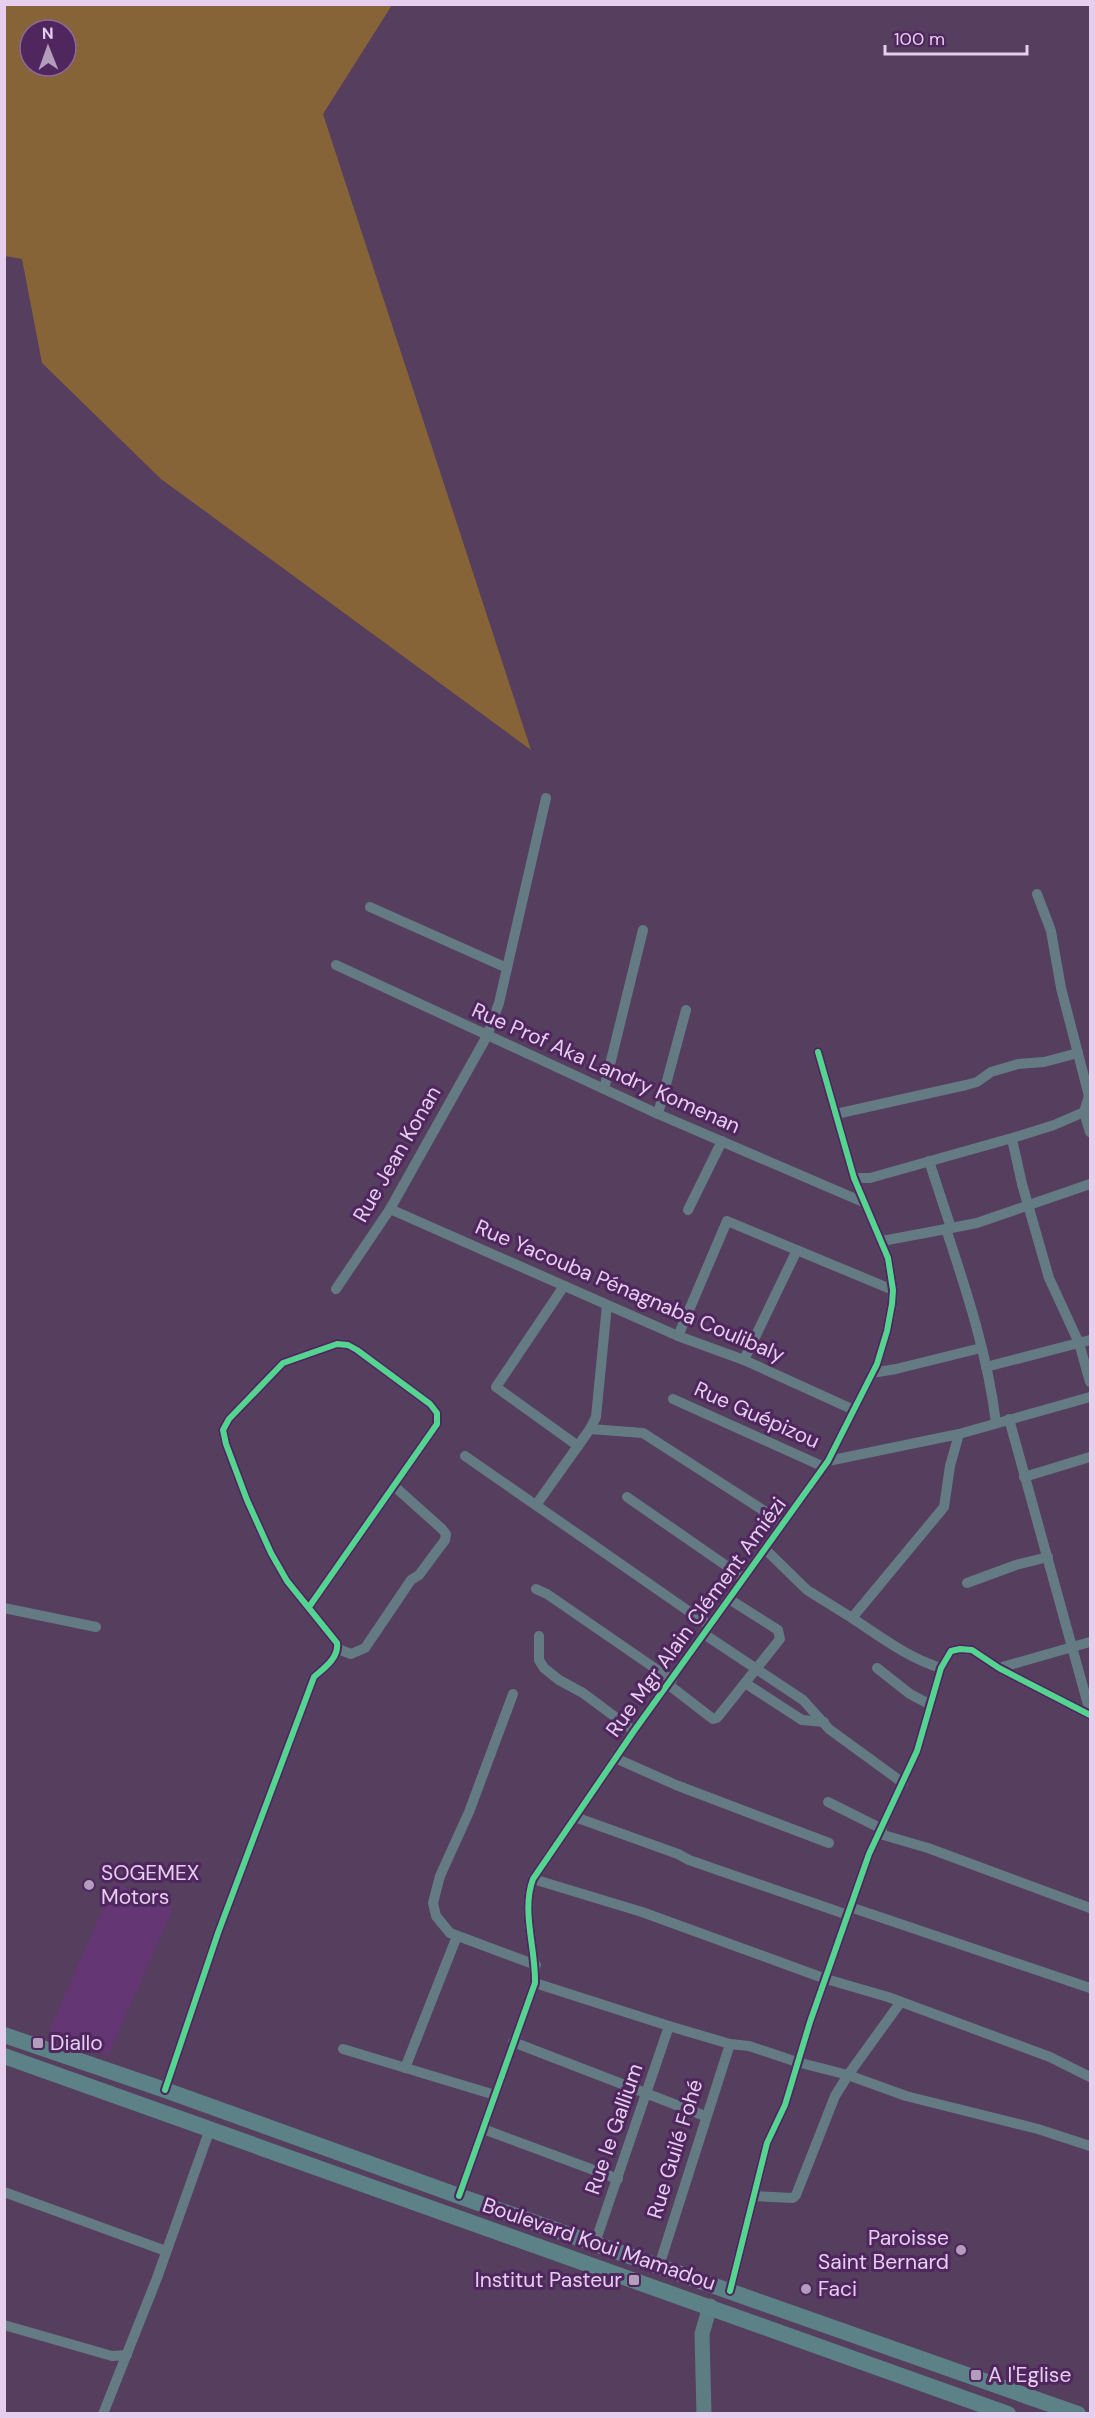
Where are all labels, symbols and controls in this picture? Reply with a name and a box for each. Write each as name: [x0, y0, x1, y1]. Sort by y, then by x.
north arrow: [18, 18, 78, 78]
scale bar: [885, 18, 1028, 56]
text: N: [42, 23, 54, 44]
text: 100 m: [894, 27, 945, 51]
street label: Rue Prof Aka Landry Komenan: [467, 996, 745, 1140]
street label: Rue Jean Konan: [347, 1081, 447, 1227]
street label: Rue Yacouba Pénagnaba Coulibaly: [471, 1213, 789, 1369]
street label: Rue Guépizou: [690, 1375, 824, 1455]
street label: Rue Mgr Alain Clément Amiézi: [599, 1491, 793, 1743]
place label: SOGEMEX Motors: [101, 1859, 199, 1911]
marker: SOGEMEX Motors: [82, 1878, 96, 1892]
place label: Diallo: [50, 2029, 103, 2057]
marker: Diallo: [31, 2036, 45, 2050]
street label: Rue le Gallium: [579, 2060, 649, 2198]
street label: Rue Guilé Fohé: [640, 2076, 710, 2222]
street label: Boulevard Koui Mamadou: [479, 2191, 719, 2297]
place label: Paroisse Saint Bernard: [818, 2224, 949, 2276]
marker: Paroisse Saint Bernard: [954, 2243, 968, 2257]
place label: Institut Pasteur: [475, 2266, 622, 2294]
marker: Institut Pasteur: [627, 2273, 641, 2287]
place label: Faci: [818, 2275, 857, 2303]
marker: Faci: [799, 2282, 813, 2296]
place label: A l'Eglise: [988, 2361, 1071, 2389]
marker: A l'Eglise: [969, 2368, 983, 2382]

